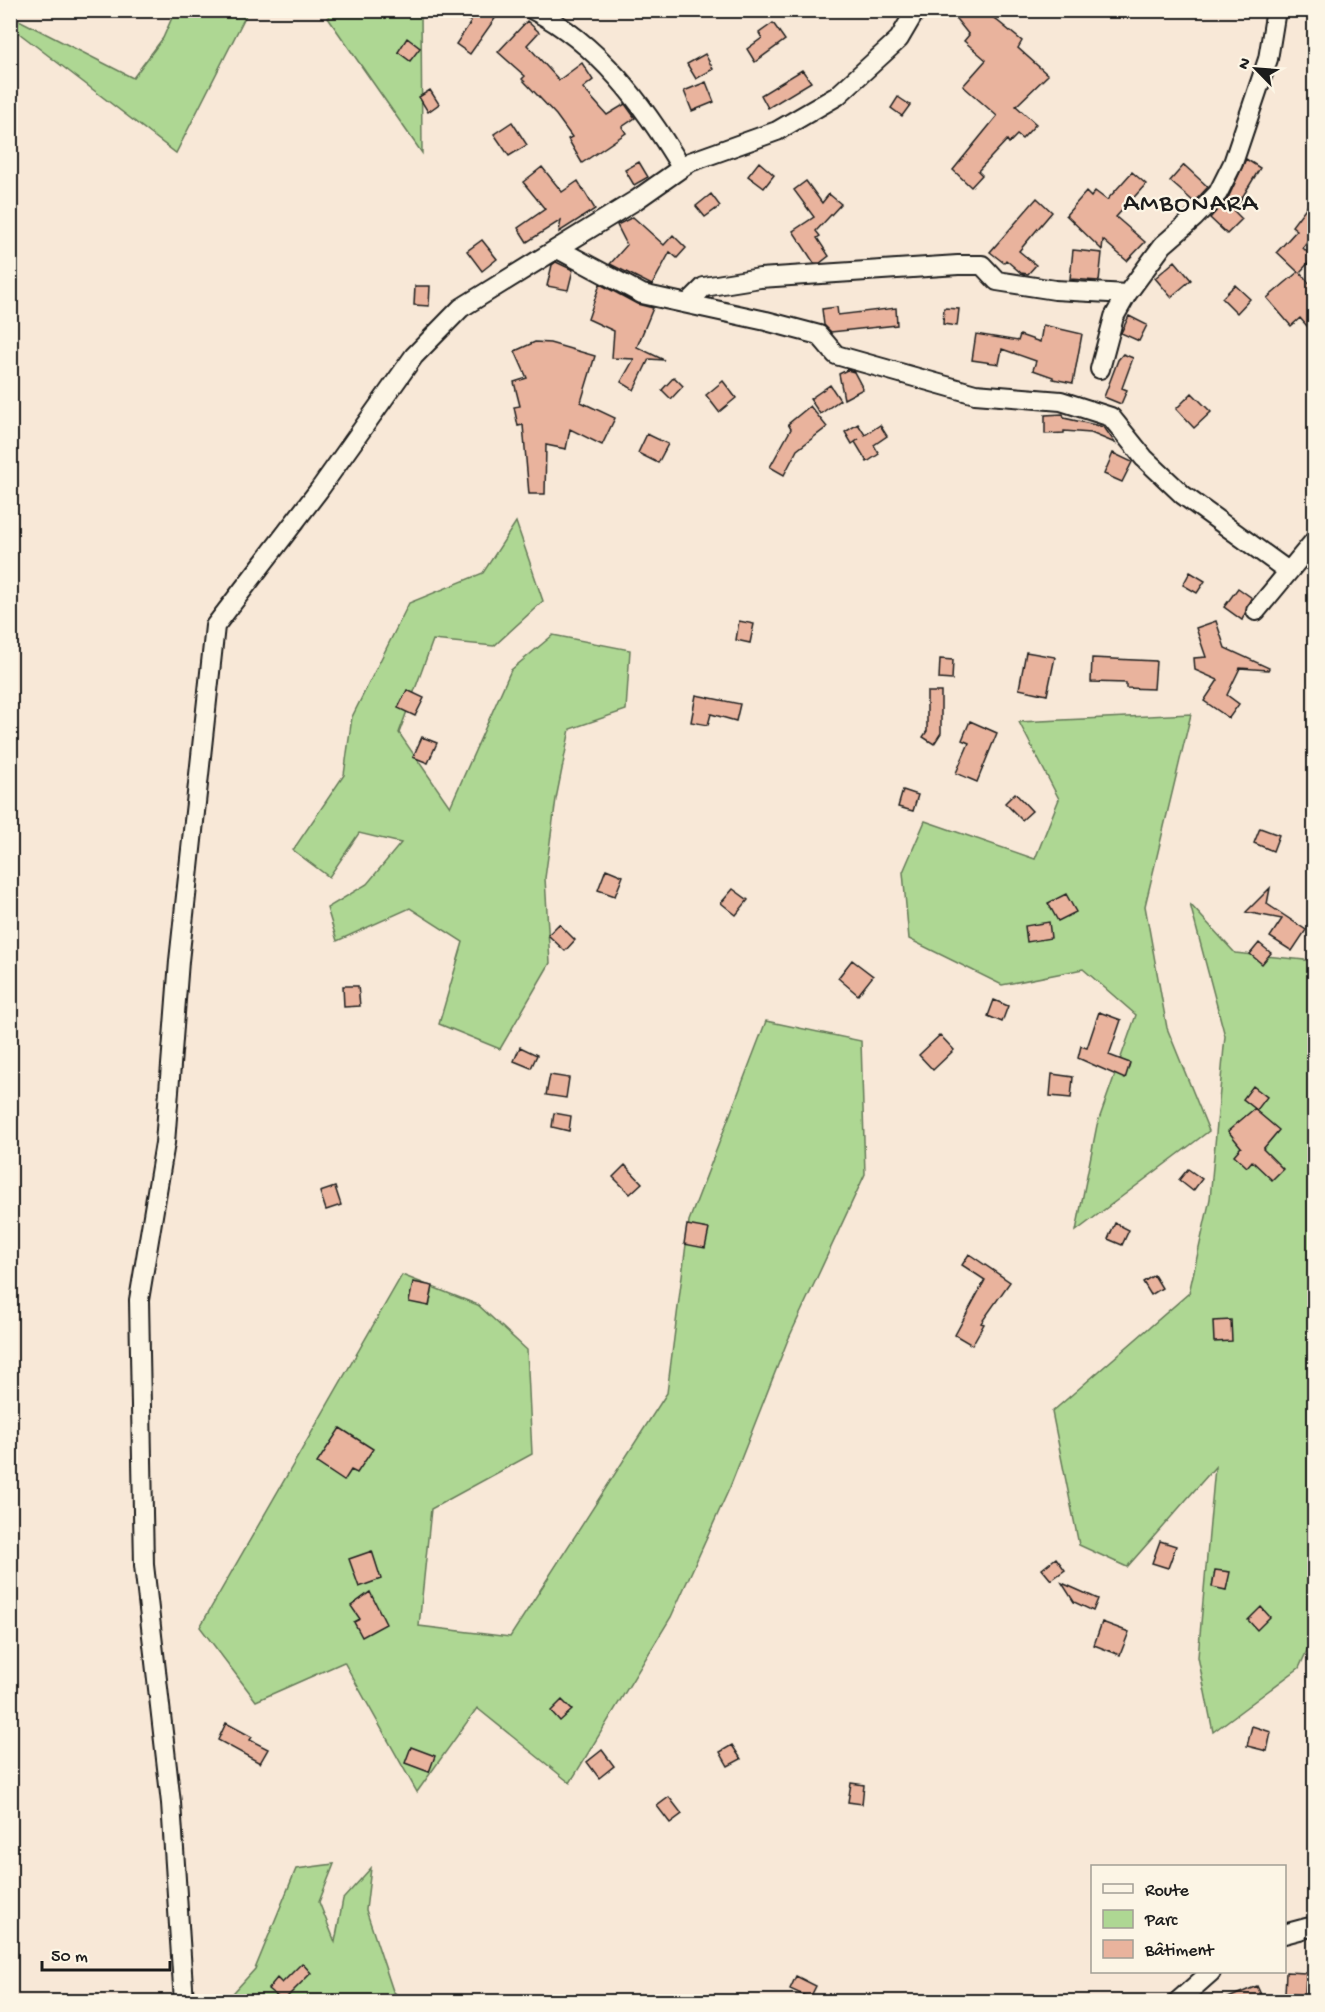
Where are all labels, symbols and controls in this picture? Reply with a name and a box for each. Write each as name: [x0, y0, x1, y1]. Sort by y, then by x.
north arrow: [1226, 39, 1286, 99]
text: N: [1235, 55, 1257, 73]
district label: AMBONARA: [1123, 190, 1259, 221]
legend: [1091, 1865, 1286, 1973]
text: Route: [1145, 1881, 1190, 1902]
text: Parc: [1144, 1911, 1178, 1932]
scale bar: [42, 1934, 170, 1972]
text: Bâtiment: [1144, 1941, 1215, 1962]
text: 50 m: [51, 1947, 88, 1968]

